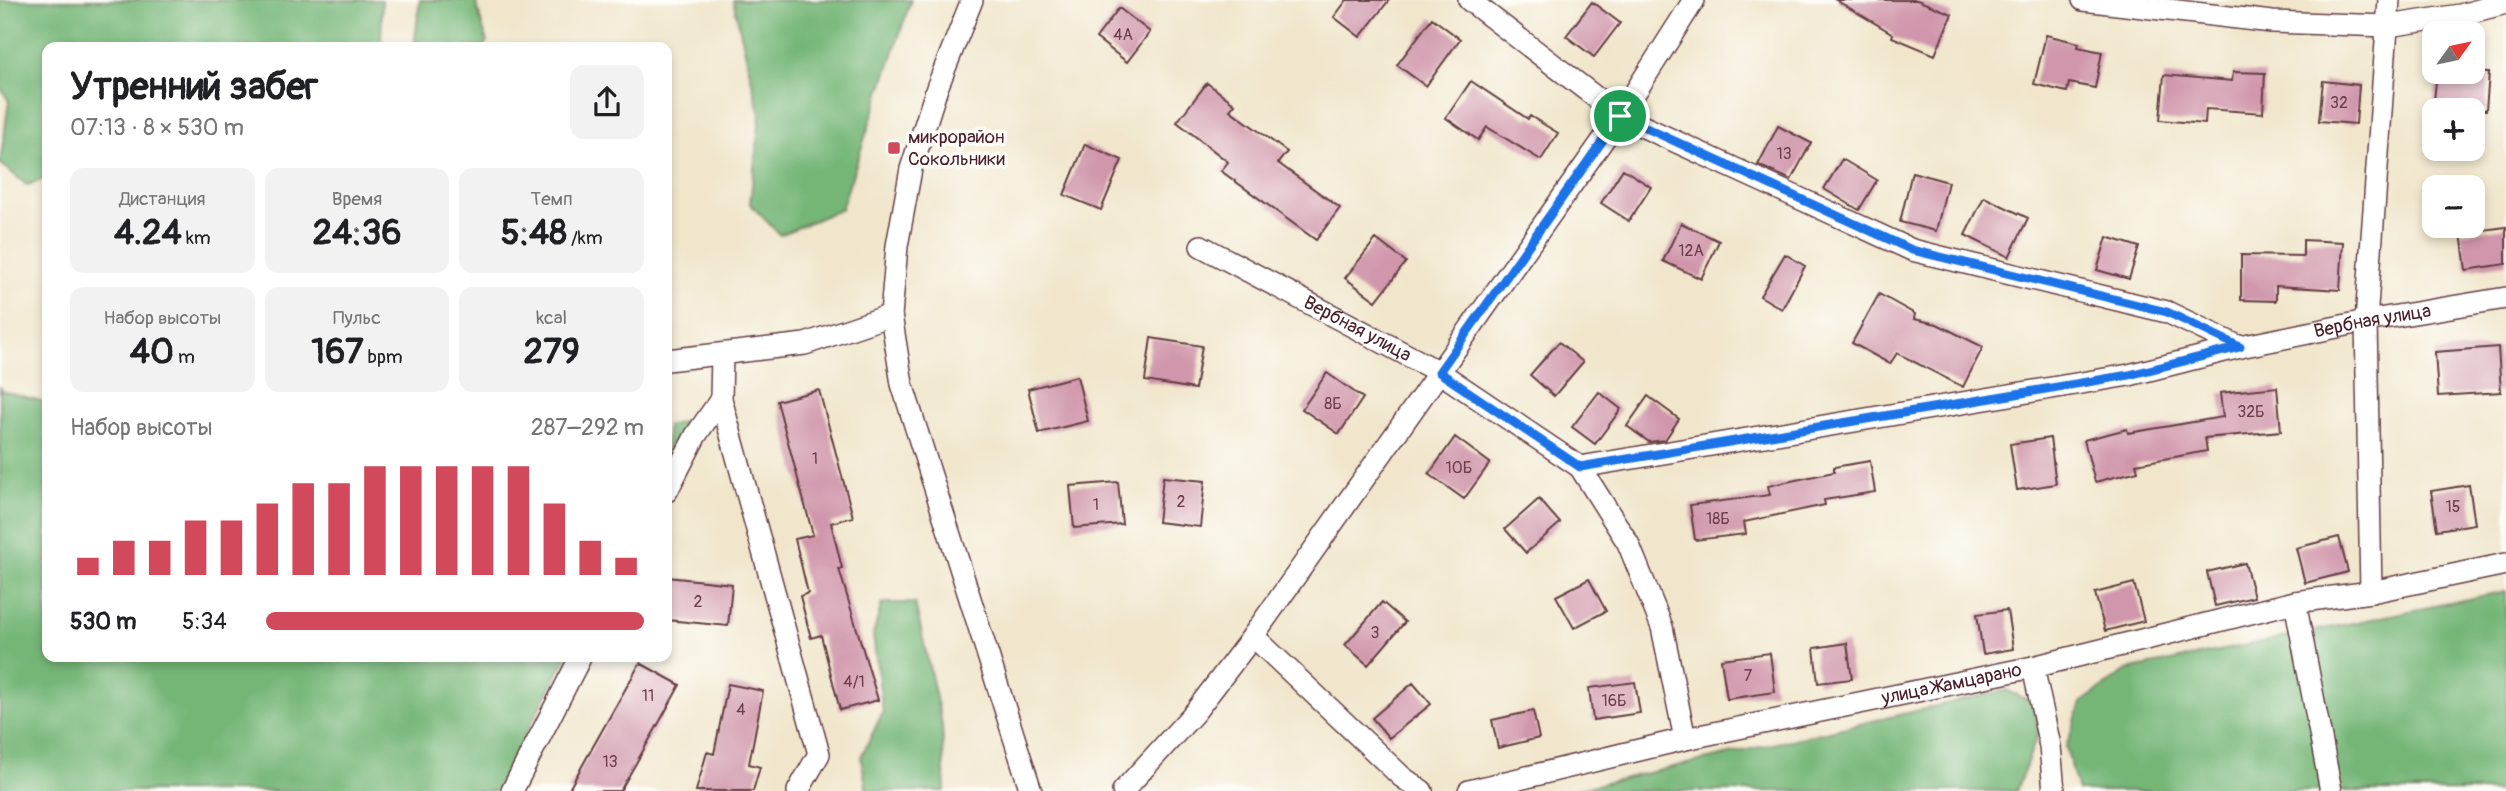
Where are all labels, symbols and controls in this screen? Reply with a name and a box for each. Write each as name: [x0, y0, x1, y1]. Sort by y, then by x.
north arrow: [2422, 21, 2485, 84]
map controls: [2422, 21, 2485, 238]
house number: 4А: [1113, 25, 1133, 45]
text: Утренний забег: [70, 63, 318, 111]
button: share: [570, 65, 644, 139]
pin: [1590, 86, 1650, 146]
house number: 32: [2330, 93, 2348, 113]
icon: arrive: [1601, 97, 1639, 135]
button: +: [2422, 98, 2485, 161]
text: 07:13 · 8 × 530 m: [70, 113, 244, 142]
place label: микрорайон Сокольники: [908, 125, 1005, 171]
marker: микрорайон Сокольники: [886, 140, 902, 156]
house number: 13: [1776, 144, 1792, 164]
button: −: [2422, 175, 2485, 238]
text: Дистанция: [119, 187, 205, 211]
text: Время: [332, 187, 382, 211]
text: Темп: [531, 187, 573, 211]
text: 4.24: [114, 211, 182, 255]
text: 24:36: [312, 211, 402, 255]
text: 5:48: [501, 211, 567, 255]
text: km: [182, 226, 211, 250]
text: /km: [567, 226, 603, 250]
house number: 12А: [1678, 241, 1704, 261]
street label: Вербная улица: [1299, 290, 1416, 367]
street label: Вербная улица: [2312, 298, 2433, 343]
text: Набор высоты: [104, 306, 221, 330]
text: Пульс: [333, 306, 381, 330]
text: kcal: [536, 306, 567, 330]
text: 40: [130, 330, 174, 374]
text: 167: [311, 330, 363, 374]
text: 279: [524, 330, 580, 374]
text: m: [174, 345, 195, 369]
text: bpm: [363, 345, 403, 369]
house number: 8Б: [1324, 394, 1342, 414]
house number: 32Б: [2237, 402, 2265, 422]
text: Набор высоты: [70, 413, 212, 442]
text: 287–292 m: [531, 413, 644, 442]
house number: 1: [812, 449, 818, 469]
house number: 10Б: [1446, 458, 1472, 478]
house number: 2: [1177, 492, 1186, 512]
house number: 1: [1093, 495, 1099, 515]
house number: 15: [2446, 497, 2460, 517]
house number: 18Б: [1706, 509, 1730, 529]
house number: 2: [694, 592, 703, 612]
text: 530 m: [70, 607, 136, 636]
text: 5:34: [182, 607, 227, 636]
house number: 3: [1371, 623, 1380, 643]
street label: улица Жамцарано: [1878, 658, 2024, 710]
house number: 7: [1744, 666, 1753, 686]
house number: 4/1: [843, 672, 865, 692]
house number: 11: [642, 686, 654, 706]
house number: 16Б: [1601, 691, 1627, 711]
house number: 4: [736, 700, 746, 720]
house number: 13: [602, 752, 618, 772]

